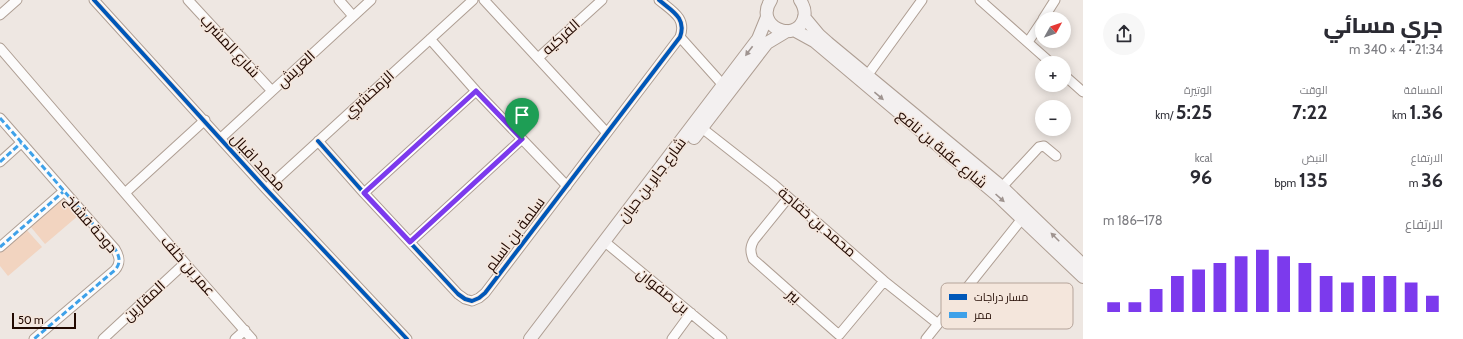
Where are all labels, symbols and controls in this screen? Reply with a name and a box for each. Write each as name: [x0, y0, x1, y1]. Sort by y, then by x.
street label: شارع المشرب: [195, 11, 264, 83]
north arrow: [1035, 12, 1071, 48]
map controls: [1035, 12, 1071, 136]
text: جري مسائي: [1323, 12, 1443, 39]
button: share: [1103, 13, 1145, 55]
street label: الفركيه: [538, 15, 584, 59]
text: 21:34 · 4 × 340 m: [1349, 41, 1443, 57]
one-way arrow: [745, 45, 753, 56]
street label: العريش: [273, 47, 320, 92]
button: +: [1035, 56, 1071, 92]
street label: الزمخشري: [340, 67, 400, 124]
text: الوتيرة: [1184, 83, 1212, 97]
text: الوقت: [1300, 83, 1328, 97]
text: المسافة: [1404, 83, 1443, 97]
one-way arrow: [874, 92, 885, 101]
pin: [505, 98, 539, 139]
button: −: [1035, 100, 1071, 136]
text: 5:25: [1176, 100, 1212, 124]
text: 7:22: [1292, 100, 1328, 124]
text: 1.36: [1409, 100, 1443, 124]
icon: arrive: [511, 104, 533, 126]
street label: شارع عقبة بن نافع: [892, 106, 991, 193]
text: /km: [1155, 108, 1176, 122]
text: km: [1392, 108, 1409, 122]
street label: محمد اقبال: [227, 129, 289, 195]
street label: شارع جابر بن حيان: [614, 134, 692, 227]
text: kcal: [1195, 151, 1212, 165]
text: النبض: [1302, 151, 1328, 165]
text: الارتفاع: [1411, 151, 1443, 165]
text: 96: [1190, 165, 1212, 189]
text: 135: [1299, 168, 1328, 192]
text: 36: [1421, 168, 1443, 192]
text: bpm: [1274, 176, 1299, 190]
text: m: [1409, 176, 1421, 190]
street label: محمد بن خفاجة: [774, 183, 860, 261]
street label: دوحة فشاخ: [59, 191, 121, 258]
street label: سلمة بن اسلم: [481, 193, 549, 275]
one-way arrow: [995, 194, 1005, 203]
text: 178–186 m: [1103, 212, 1163, 228]
text: الارتفاع: [1405, 216, 1443, 232]
street label: عمر بن خلف: [156, 232, 219, 300]
one-way arrow: [1050, 232, 1060, 242]
street label: بن صفوان: [632, 264, 693, 318]
street label: المقارين: [119, 277, 170, 326]
legend: [941, 283, 1073, 329]
street label: بير: [782, 284, 805, 307]
text: مسار دراجات: [974, 290, 1028, 304]
text: ممر: [973, 308, 992, 322]
scale bar: [12, 311, 76, 330]
text: 50 m: [18, 313, 44, 327]

